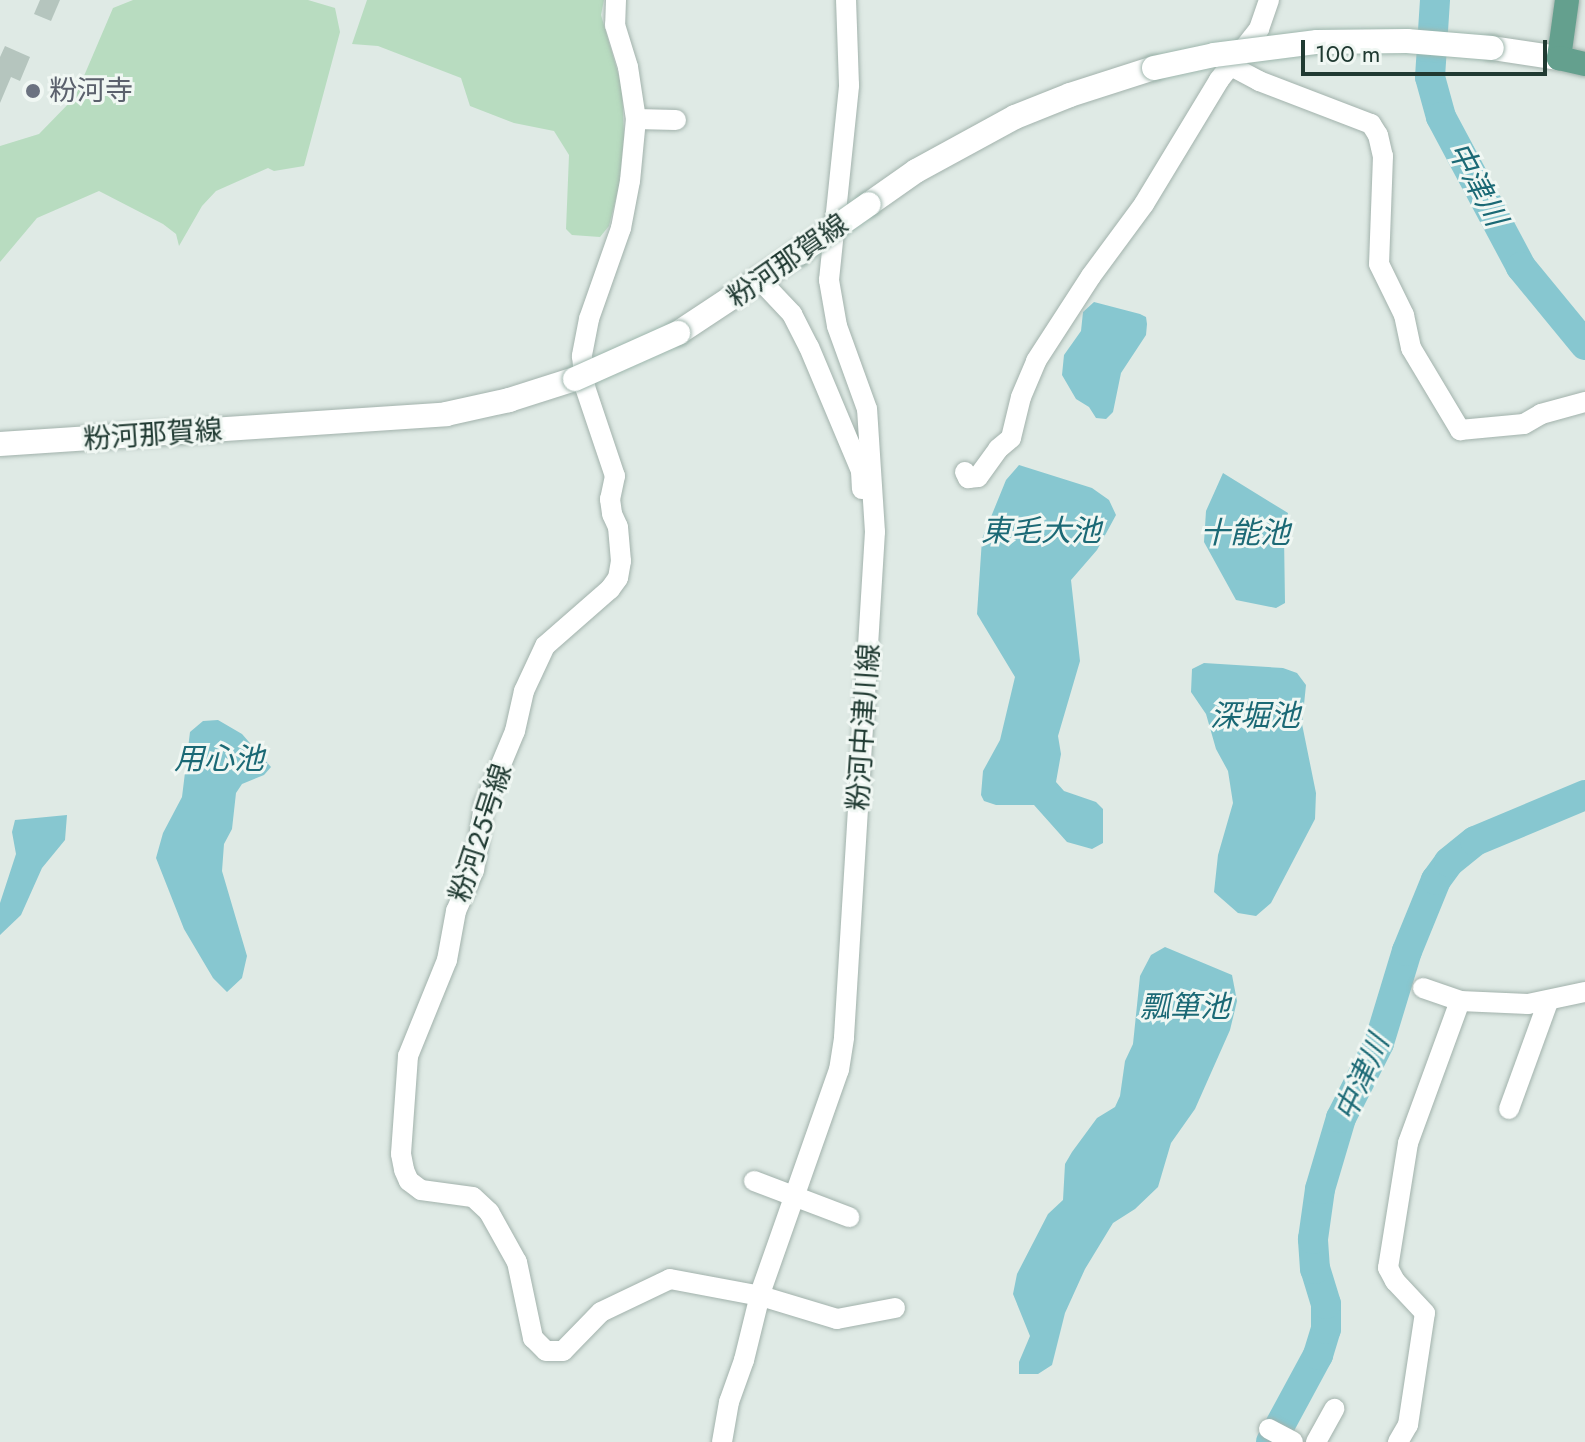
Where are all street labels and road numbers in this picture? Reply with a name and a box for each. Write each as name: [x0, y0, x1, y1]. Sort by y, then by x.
street label: 粉河那賀線: [721, 207, 855, 315]
street label: 粉河那賀線: [82, 413, 224, 457]
street label: 粉河中津川線: [841, 642, 887, 812]
street label: 粉河25号線: [443, 759, 519, 907]

